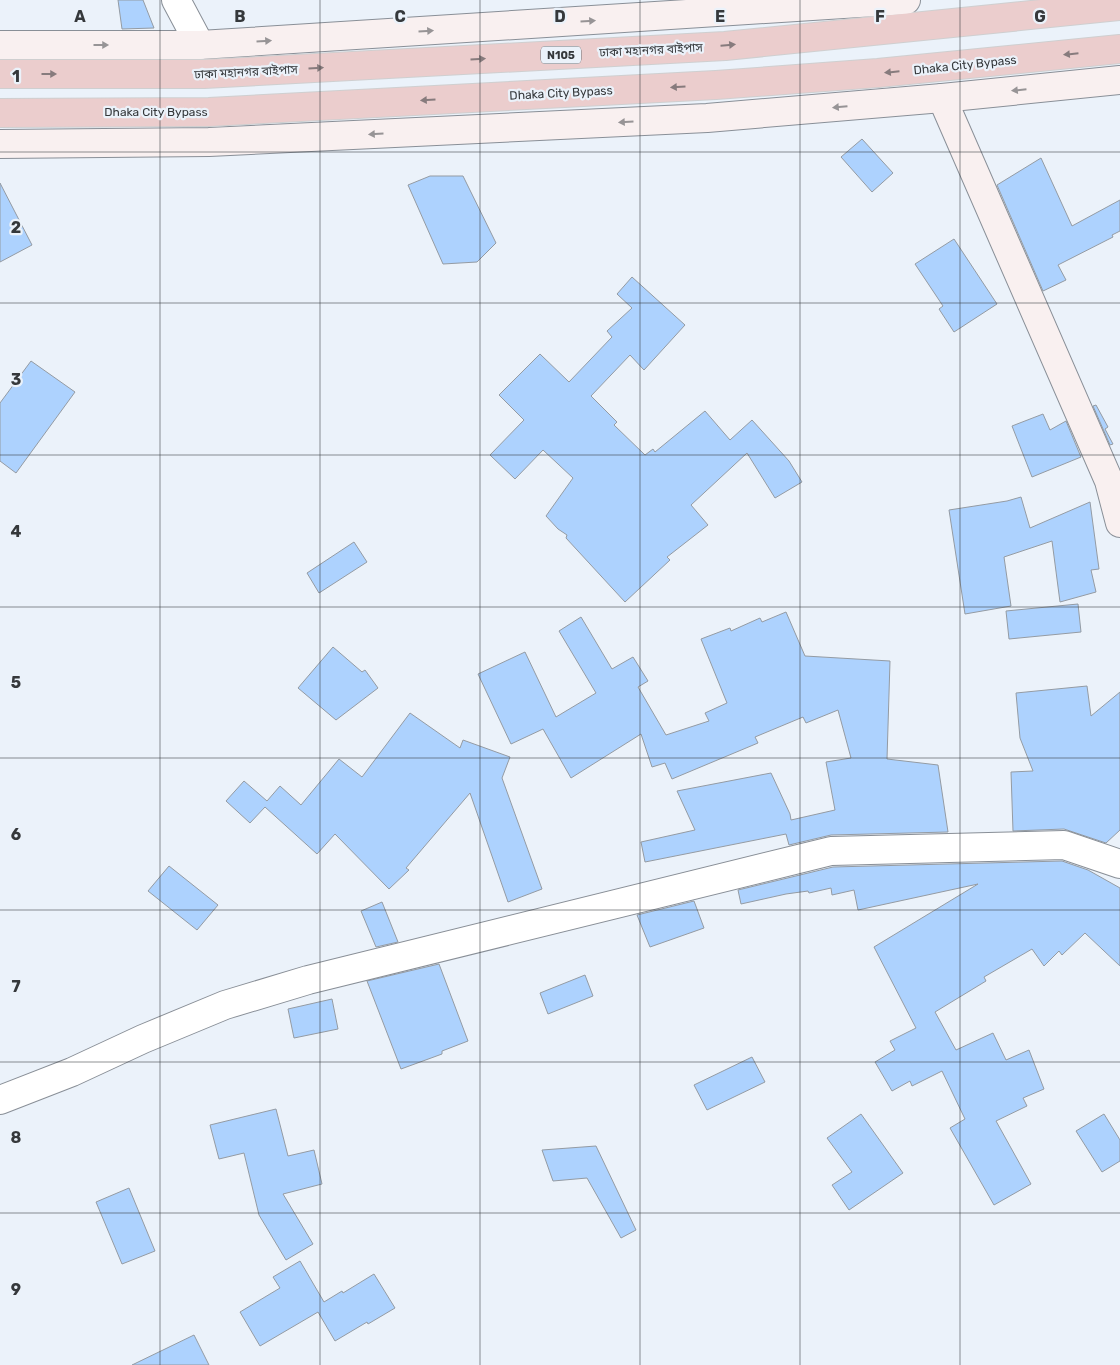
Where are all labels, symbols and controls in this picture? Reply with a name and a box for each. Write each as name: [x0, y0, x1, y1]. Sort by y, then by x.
text: A: [74, 7, 86, 26]
text: B: [234, 7, 246, 26]
text: C: [394, 7, 406, 26]
text: D: [554, 7, 566, 26]
text: E: [715, 7, 725, 26]
text: F: [875, 7, 885, 26]
text: G: [1034, 7, 1046, 26]
one-way arrow: [580, 16, 596, 24]
one-way arrow: [418, 27, 434, 35]
one-way arrow: [256, 37, 272, 45]
street label: ঢাকা মহানগর বাইপাস: [598, 39, 704, 60]
one-way arrow: [93, 41, 109, 49]
one-way arrow: [720, 41, 736, 49]
road number: N105: [541, 46, 581, 64]
one-way arrow: [1063, 50, 1079, 58]
street label: Dhaka City Bypass: [913, 53, 1017, 77]
one-way arrow: [471, 55, 487, 63]
street label: ঢাকা মহানগর বাইপাস: [193, 61, 299, 82]
one-way arrow: [308, 64, 324, 72]
text: 1: [12, 67, 20, 86]
one-way arrow: [884, 68, 900, 76]
one-way arrow: [41, 70, 57, 78]
street label: Dhaka City Bypass: [509, 83, 613, 103]
one-way arrow: [670, 84, 686, 92]
one-way arrow: [1011, 86, 1027, 94]
one-way arrow: [420, 97, 436, 105]
one-way arrow: [832, 103, 848, 111]
street label: Dhaka City Bypass: [104, 105, 208, 119]
one-way arrow: [617, 118, 633, 126]
one-way arrow: [368, 131, 384, 139]
text: 2: [11, 218, 21, 237]
text: 3: [11, 370, 21, 389]
text: 4: [11, 522, 22, 541]
text: 5: [11, 673, 21, 692]
text: 6: [11, 825, 21, 844]
text: 7: [11, 977, 21, 996]
text: 8: [11, 1128, 22, 1147]
text: 9: [11, 1280, 21, 1299]

